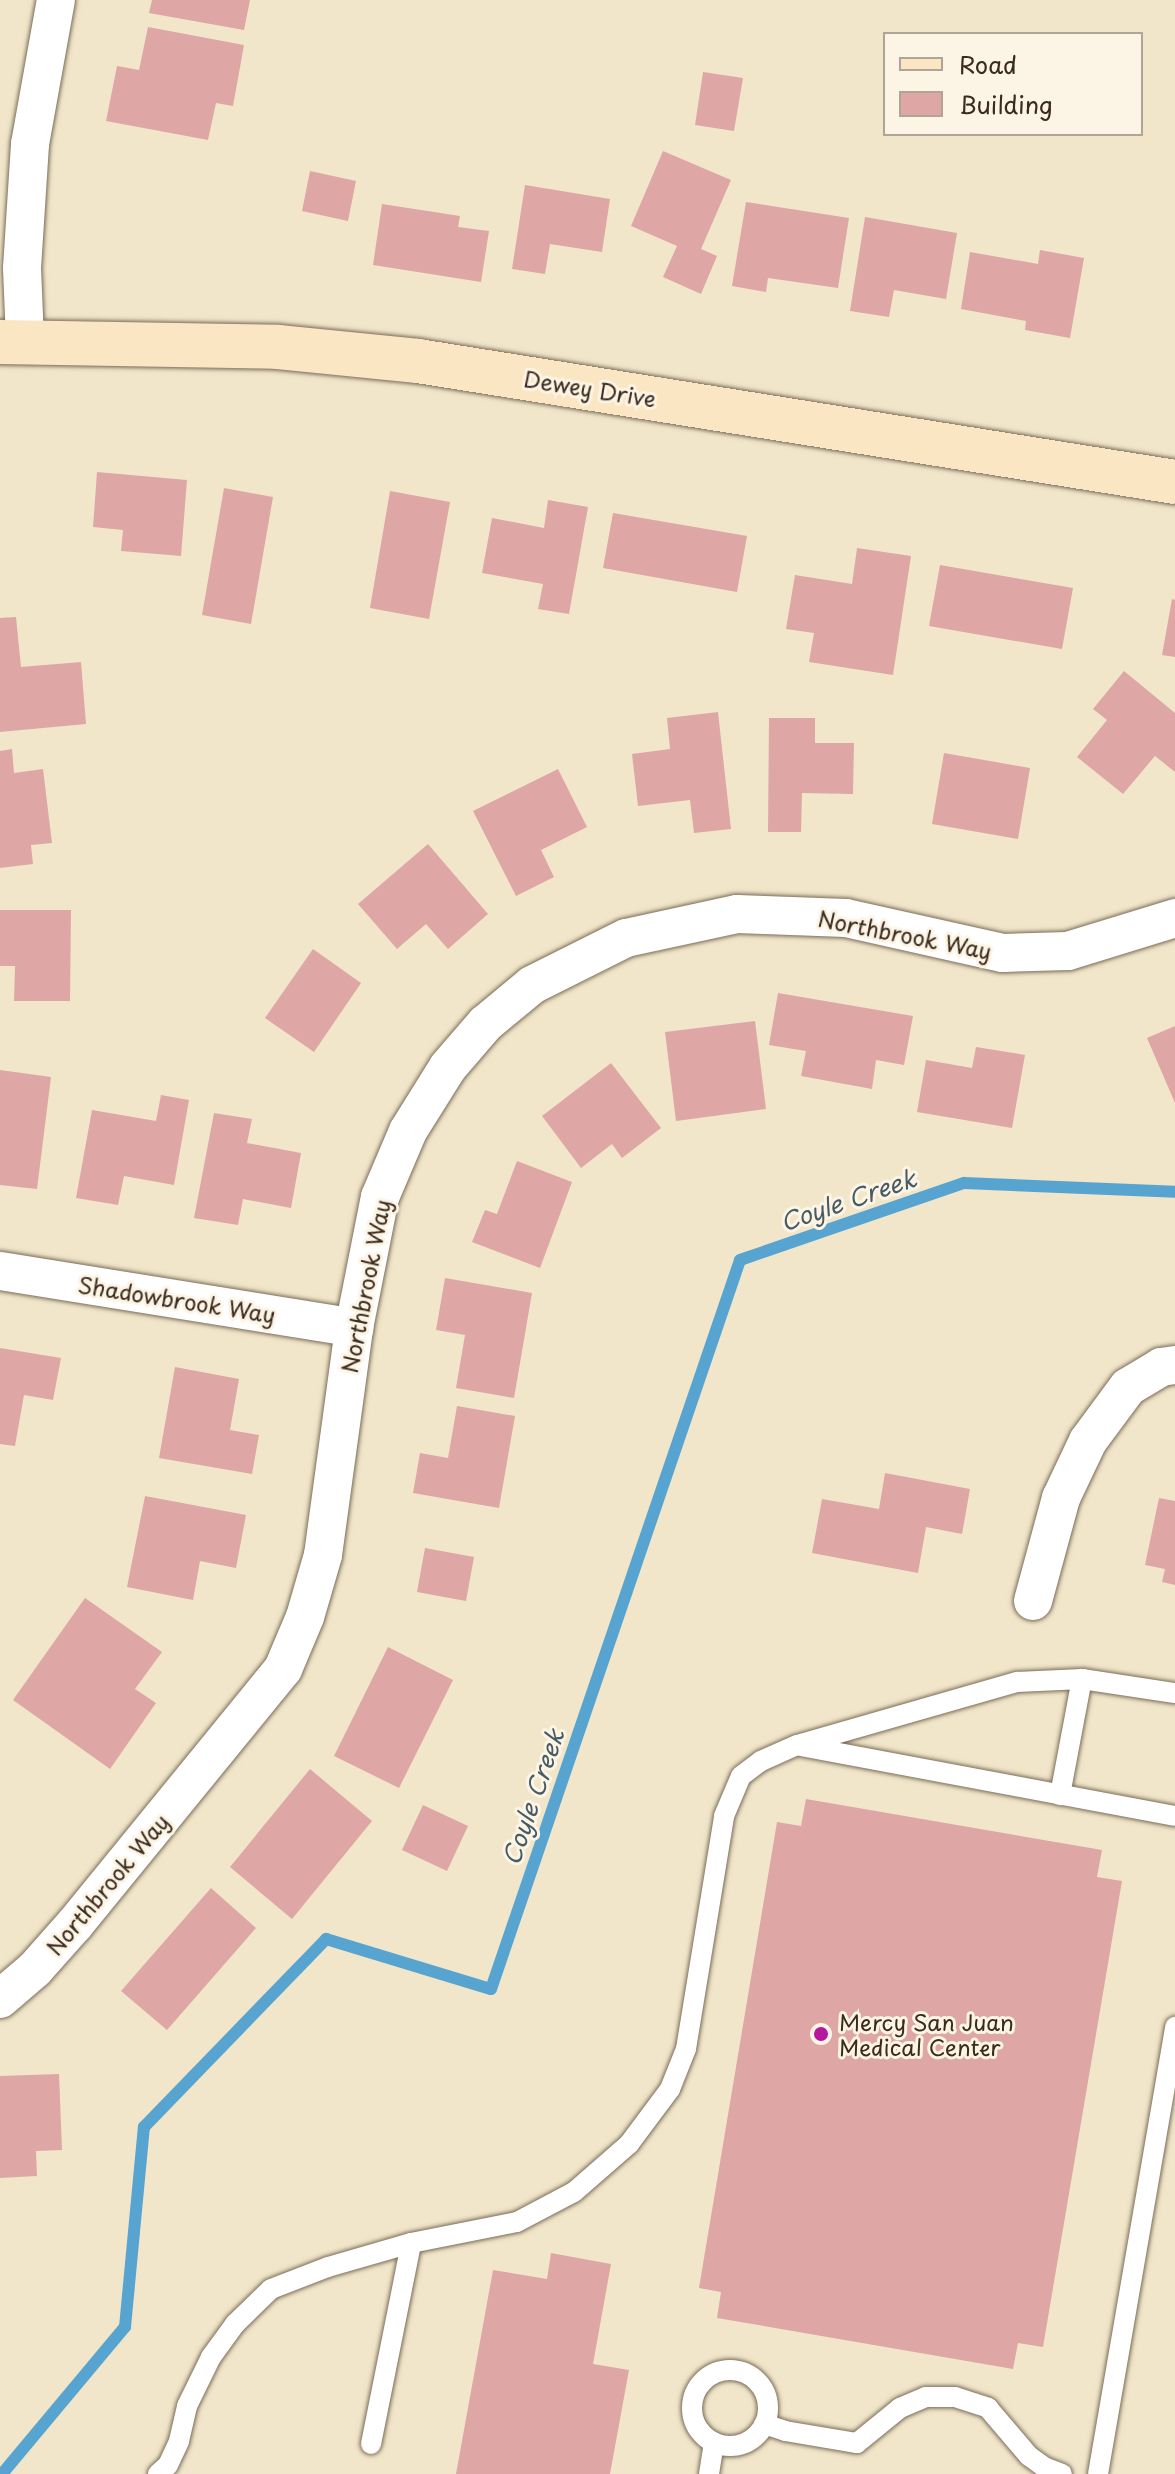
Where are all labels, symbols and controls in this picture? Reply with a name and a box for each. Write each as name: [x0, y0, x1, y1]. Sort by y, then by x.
legend: [883, 32, 1143, 136]
text: Road: [959, 46, 1017, 82]
text: Building: [959, 86, 1053, 122]
street label: Dewey Drive: [522, 365, 658, 411]
street label: Northbrook Way: [816, 904, 994, 964]
water label: Coyle Creek: [776, 1163, 920, 1237]
street label: Northbrook Way: [335, 1197, 395, 1375]
street label: Shadowbrook Way: [77, 1270, 277, 1328]
water label: Coyle Creek: [496, 1725, 570, 1869]
street label: Northbrook Way: [40, 1808, 174, 1960]
place label: Mercy San Juan Medical Center: [839, 2008, 1013, 2060]
marker: Mercy San Juan Medical Center: [810, 2023, 832, 2045]

